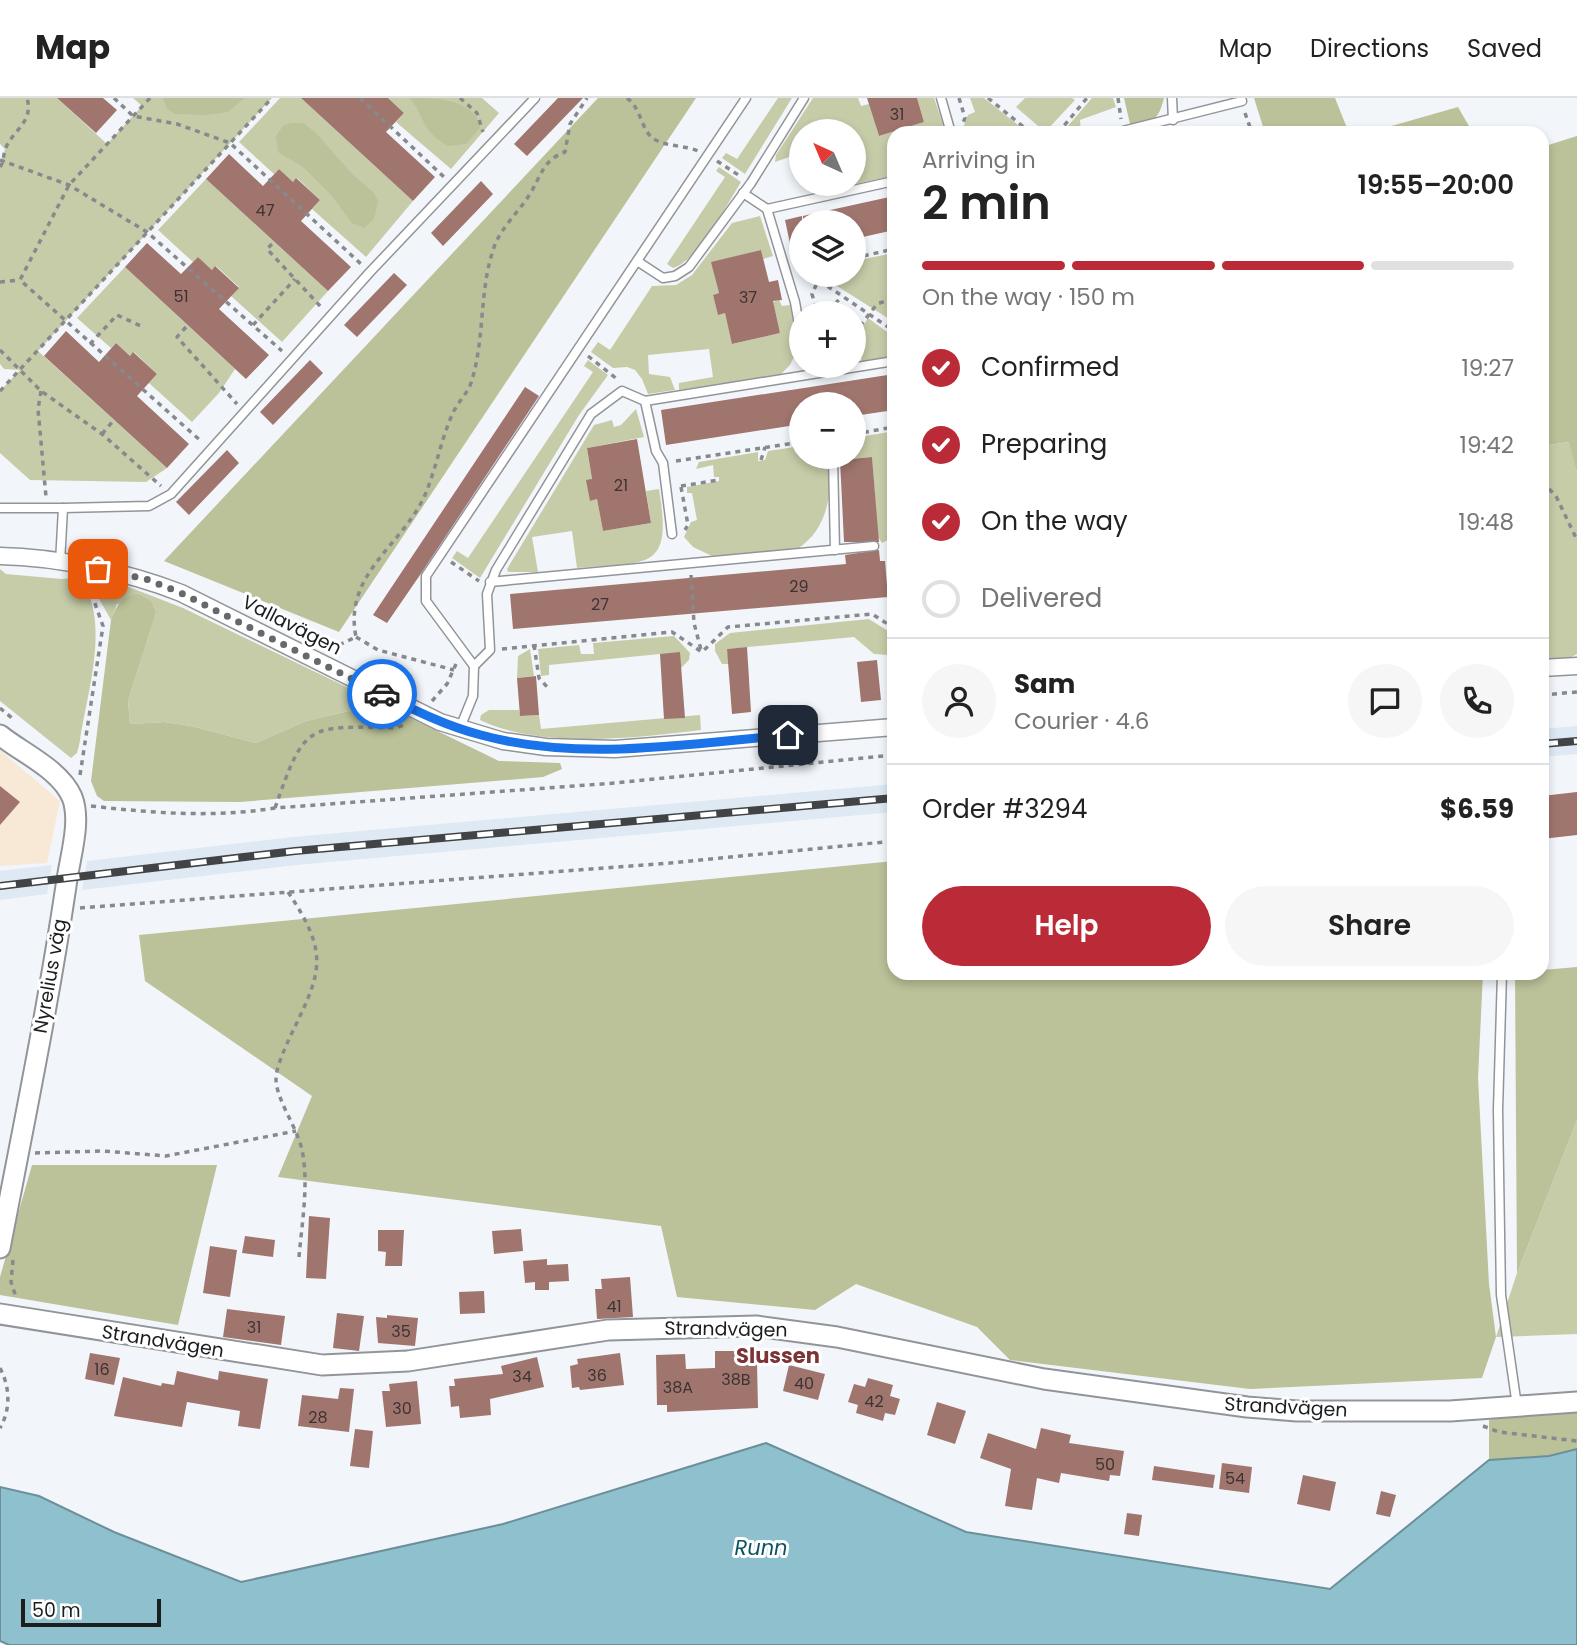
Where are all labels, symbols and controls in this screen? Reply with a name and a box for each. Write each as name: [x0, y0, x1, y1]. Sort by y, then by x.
text: Map: [35, 24, 110, 71]
text: Map: [1219, 32, 1272, 65]
text: Directions: [1310, 32, 1429, 65]
text: Saved: [1467, 32, 1542, 65]
house number: 31: [890, 103, 904, 126]
north arrow: [789, 119, 866, 196]
map controls: [789, 119, 866, 469]
text: Arriving in: [922, 144, 1036, 176]
text: 19:55–20:00: [1358, 167, 1514, 203]
text: 2 min: [922, 171, 1051, 235]
house number: 47: [256, 199, 275, 222]
button: layers: [789, 210, 866, 287]
text: On the way · 150 m: [922, 281, 1135, 313]
house number: 51: [173, 285, 189, 308]
house number: 37: [739, 286, 757, 309]
button: +: [789, 301, 866, 378]
icon: check: [922, 349, 960, 387]
text: Confirmed: [981, 349, 1119, 385]
text: 19:27: [1461, 352, 1514, 384]
button: −: [789, 392, 866, 469]
icon: check: [922, 426, 960, 464]
text: Preparing: [981, 426, 1107, 462]
text: 19:42: [1460, 429, 1514, 461]
house number: 21: [614, 474, 628, 497]
icon: check: [922, 503, 960, 541]
text: On the way: [981, 503, 1128, 539]
text: 19:48: [1458, 506, 1514, 538]
pin: [68, 539, 128, 599]
icon: bag: [79, 550, 117, 588]
house number: 29: [789, 575, 809, 598]
text: Delivered: [981, 580, 1102, 616]
street label: Vallavägen: [238, 588, 346, 662]
house number: 27: [591, 593, 609, 616]
courier: [347, 659, 417, 729]
button: person: [922, 664, 996, 738]
button: chat: [1348, 664, 1422, 738]
button: phone: [1440, 664, 1514, 738]
text: Sam: [1014, 666, 1075, 702]
icon: car: [363, 675, 401, 713]
pin: [758, 705, 818, 765]
text: Courier · 4.6: [1014, 705, 1149, 737]
icon: home: [769, 716, 807, 754]
text: Order #3294: [922, 791, 1087, 827]
text: $6.59: [1440, 791, 1514, 827]
button: Help: [922, 886, 1211, 966]
button: Share: [1225, 886, 1514, 966]
street label: Nyrelius väg: [27, 917, 73, 1035]
house number: 41: [606, 1295, 622, 1318]
street label: Strandvägen: [664, 1314, 788, 1344]
house number: 31: [247, 1316, 261, 1339]
street label: Strandvägen: [100, 1318, 226, 1364]
house number: 35: [391, 1320, 411, 1343]
district label: Slussen: [736, 1341, 820, 1370]
house number: 16: [94, 1358, 110, 1381]
house number: 36: [587, 1364, 607, 1387]
house number: 34: [512, 1365, 532, 1388]
house number: 38B: [721, 1368, 751, 1391]
house number: 40: [794, 1372, 814, 1395]
house number: 38A: [663, 1376, 693, 1399]
house number: 42: [864, 1390, 884, 1413]
street label: Strandvägen: [1224, 1390, 1348, 1424]
house number: 30: [392, 1397, 412, 1420]
house number: 28: [308, 1406, 328, 1429]
house number: 50: [1095, 1453, 1115, 1476]
house number: 54: [1225, 1467, 1245, 1490]
water label: Runn: [734, 1533, 788, 1562]
scale bar: [21, 1596, 161, 1628]
text: 50 m: [32, 1597, 81, 1624]

